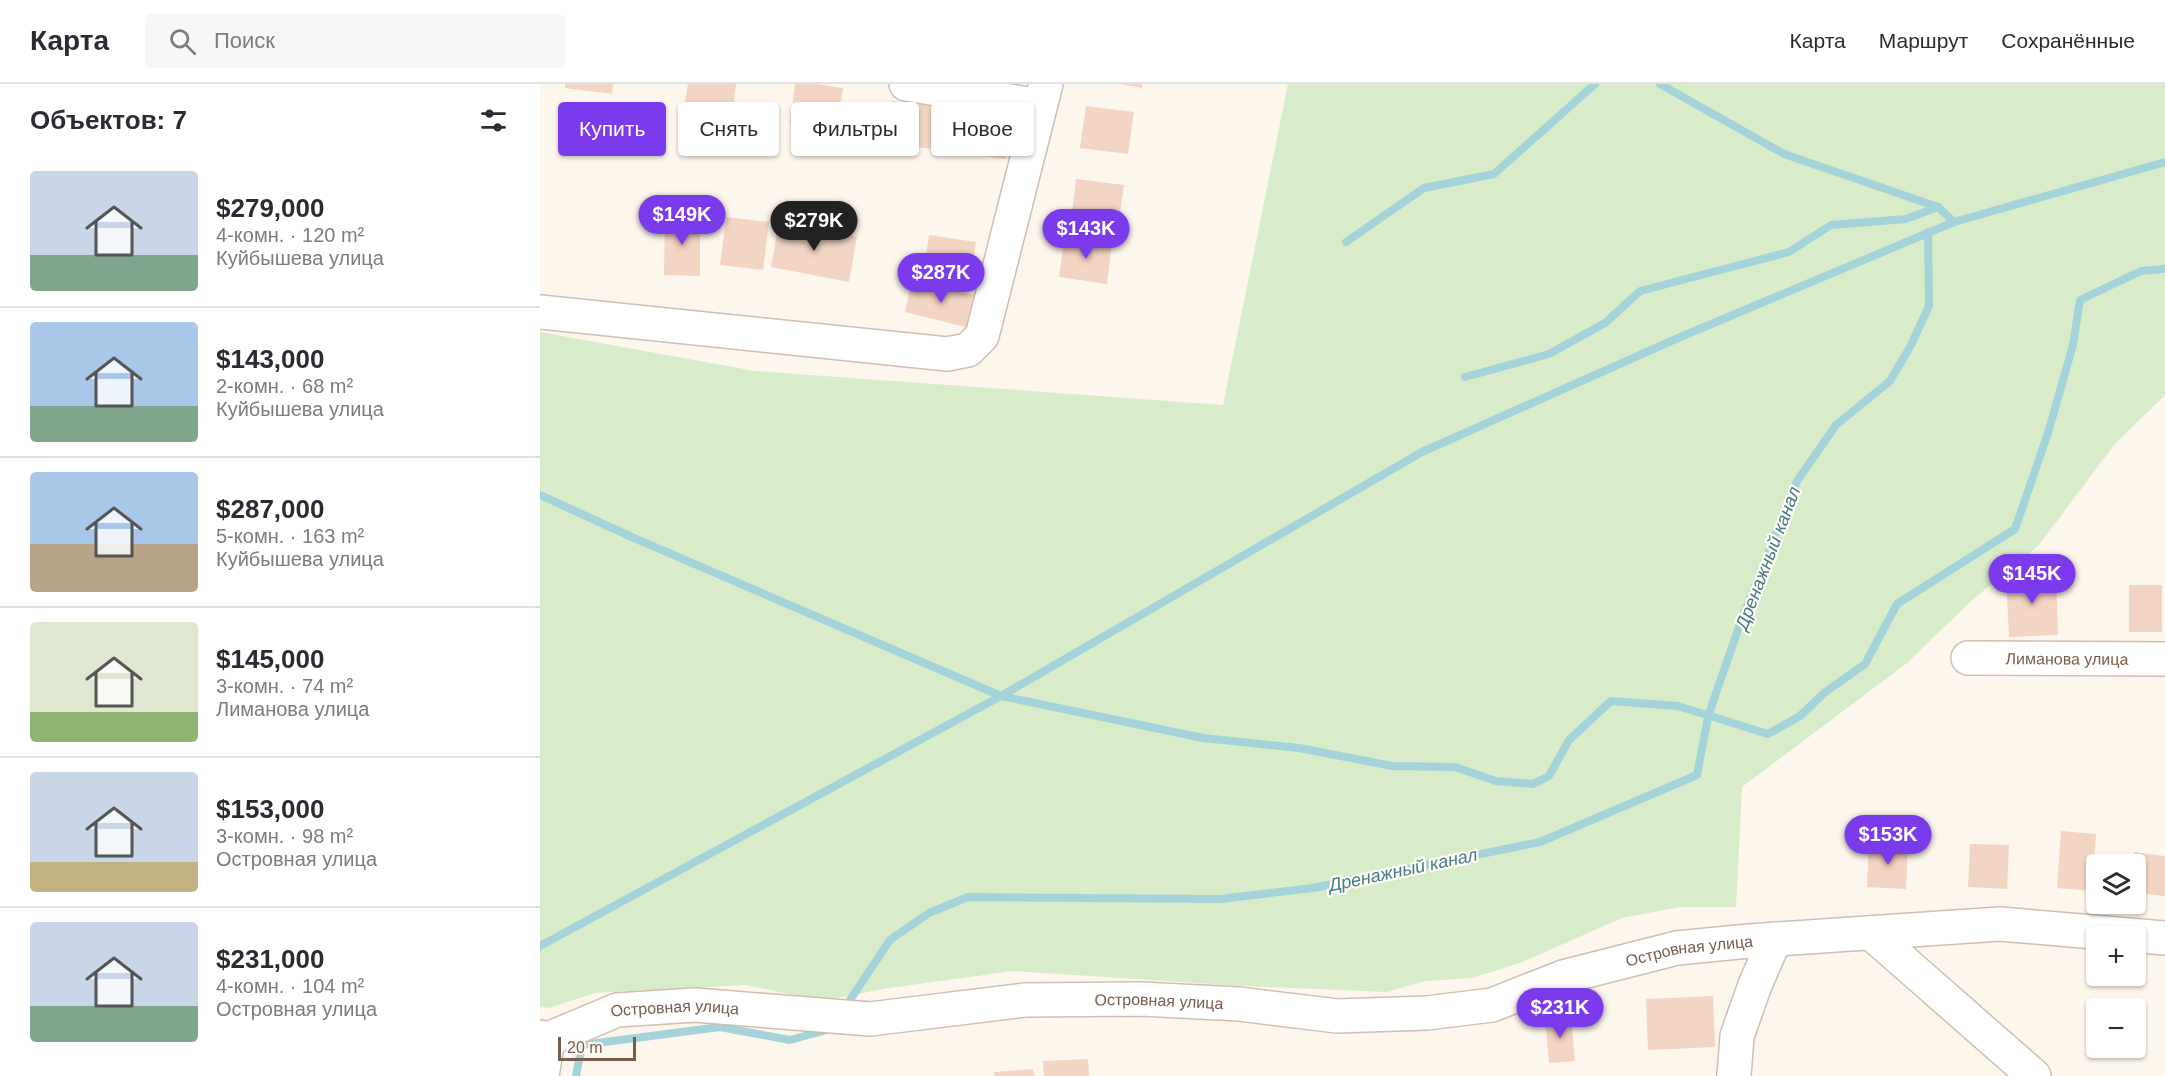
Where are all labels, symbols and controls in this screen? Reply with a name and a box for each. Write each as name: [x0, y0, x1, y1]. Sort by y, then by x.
search box: [145, 14, 565, 68]
text: Карта: [30, 25, 109, 56]
icon: search: [166, 25, 199, 58]
text: Поиск: [214, 28, 275, 53]
text: Карта: [1790, 29, 1846, 52]
text: Маршрут: [1879, 29, 1968, 52]
text: Сохранённые: [2001, 29, 2135, 52]
chip: Купить: [558, 102, 666, 156]
chip: Снять: [678, 102, 779, 156]
chip: Фильтры: [791, 102, 919, 156]
chip: Новое: [931, 102, 1034, 156]
icon: filters: [477, 104, 510, 137]
text: Объектов: 7: [30, 105, 187, 135]
text: $279,000: [216, 193, 324, 223]
icon: home: [78, 195, 150, 267]
pin: $149K: [640, 195, 724, 246]
pin: $279K: [772, 201, 856, 252]
text: $149K: [653, 203, 711, 225]
text: $279K: [785, 209, 843, 231]
pin: $143K: [1044, 209, 1128, 260]
text: $143K: [1057, 217, 1115, 239]
text: 4-комн. · 120 m²: [216, 224, 364, 246]
text: Куйбышева улица: [216, 247, 384, 269]
pin: $287K: [899, 253, 983, 304]
text: $287K: [912, 261, 970, 283]
text: $143,000: [216, 344, 324, 374]
icon: home: [78, 346, 150, 418]
text: 2-комн. · 68 m²: [216, 375, 353, 397]
text: Куйбышева улица: [216, 398, 384, 420]
water label: Дренажный канал: [1731, 484, 1804, 634]
text: $287,000: [216, 494, 324, 524]
icon: home: [78, 496, 150, 568]
text: 5-комн. · 163 m²: [216, 525, 364, 547]
text: Куйбышева улица: [216, 548, 384, 570]
pin: $145K: [1990, 554, 2074, 605]
text: $145K: [2003, 562, 2061, 584]
text: $145,000: [216, 644, 324, 674]
icon: home: [78, 646, 150, 718]
street label: Лиманова улица: [2006, 650, 2129, 668]
text: 3-комн. · 74 m²: [216, 675, 353, 697]
text: Лиманова улица: [216, 698, 369, 720]
text: $153,000: [216, 794, 324, 824]
icon: home: [78, 796, 150, 868]
pin: $153K: [1846, 815, 1930, 866]
text: $153K: [1859, 823, 1917, 845]
text: 3-комн. · 98 m²: [216, 825, 353, 847]
water label: Дренажный канал: [1325, 844, 1479, 896]
text: Островная улица: [216, 848, 377, 870]
map controls: [2086, 854, 2146, 1058]
button: layers: [2086, 854, 2146, 914]
button: +: [2086, 926, 2146, 986]
street label: Островная улица: [1624, 933, 1754, 970]
text: $231,000: [216, 944, 324, 974]
icon: home: [78, 946, 150, 1018]
text: 4-комн. · 104 m²: [216, 975, 364, 997]
pin: $231K: [1518, 988, 1602, 1039]
street label: Островная улица: [1094, 991, 1224, 1012]
text: $231K: [1531, 996, 1589, 1018]
street label: Островная улица: [608, 997, 740, 1021]
text: Островная улица: [216, 998, 377, 1020]
button: −: [2086, 998, 2146, 1058]
scale bar: [558, 1034, 636, 1062]
text: 20 m: [567, 1039, 603, 1056]

